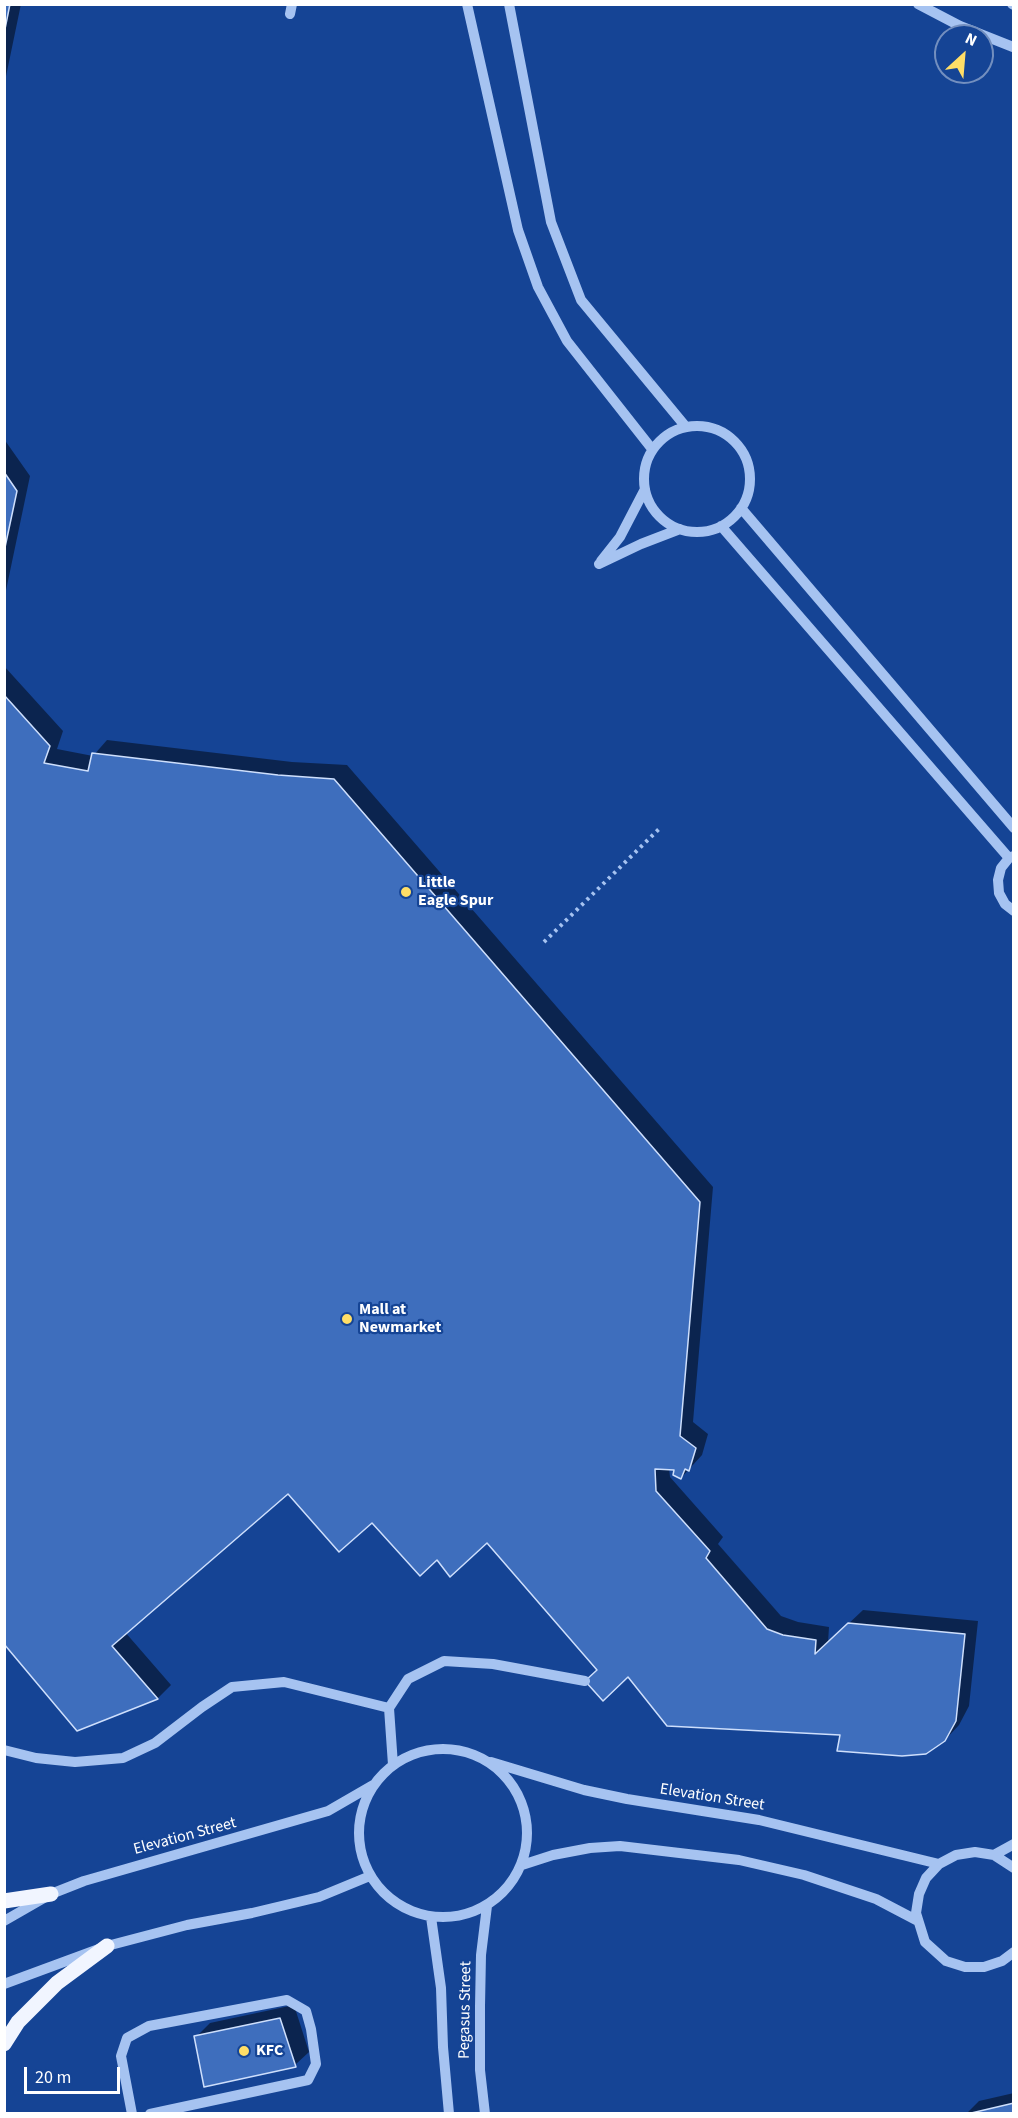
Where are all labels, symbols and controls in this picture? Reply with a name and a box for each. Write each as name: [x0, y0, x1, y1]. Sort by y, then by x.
north arrow: [934, 24, 994, 84]
text: N: [961, 27, 981, 52]
place label: Little Eagle Spur: [418, 873, 493, 911]
marker: Little Eagle Spur: [399, 885, 413, 899]
place label: Mall at Newmarket: [359, 1300, 441, 1338]
marker: Mall at Newmarket: [340, 1312, 354, 1326]
street label: Elevation Street: [658, 1780, 766, 1816]
street label: Elevation Street: [132, 1814, 238, 1860]
street label: Pegasus Street: [456, 1961, 476, 2059]
place label: KFC: [256, 2041, 283, 2061]
marker: KFC: [237, 2044, 251, 2058]
scale bar: [27, 2055, 123, 2093]
text: 20 m: [35, 2065, 71, 2090]

